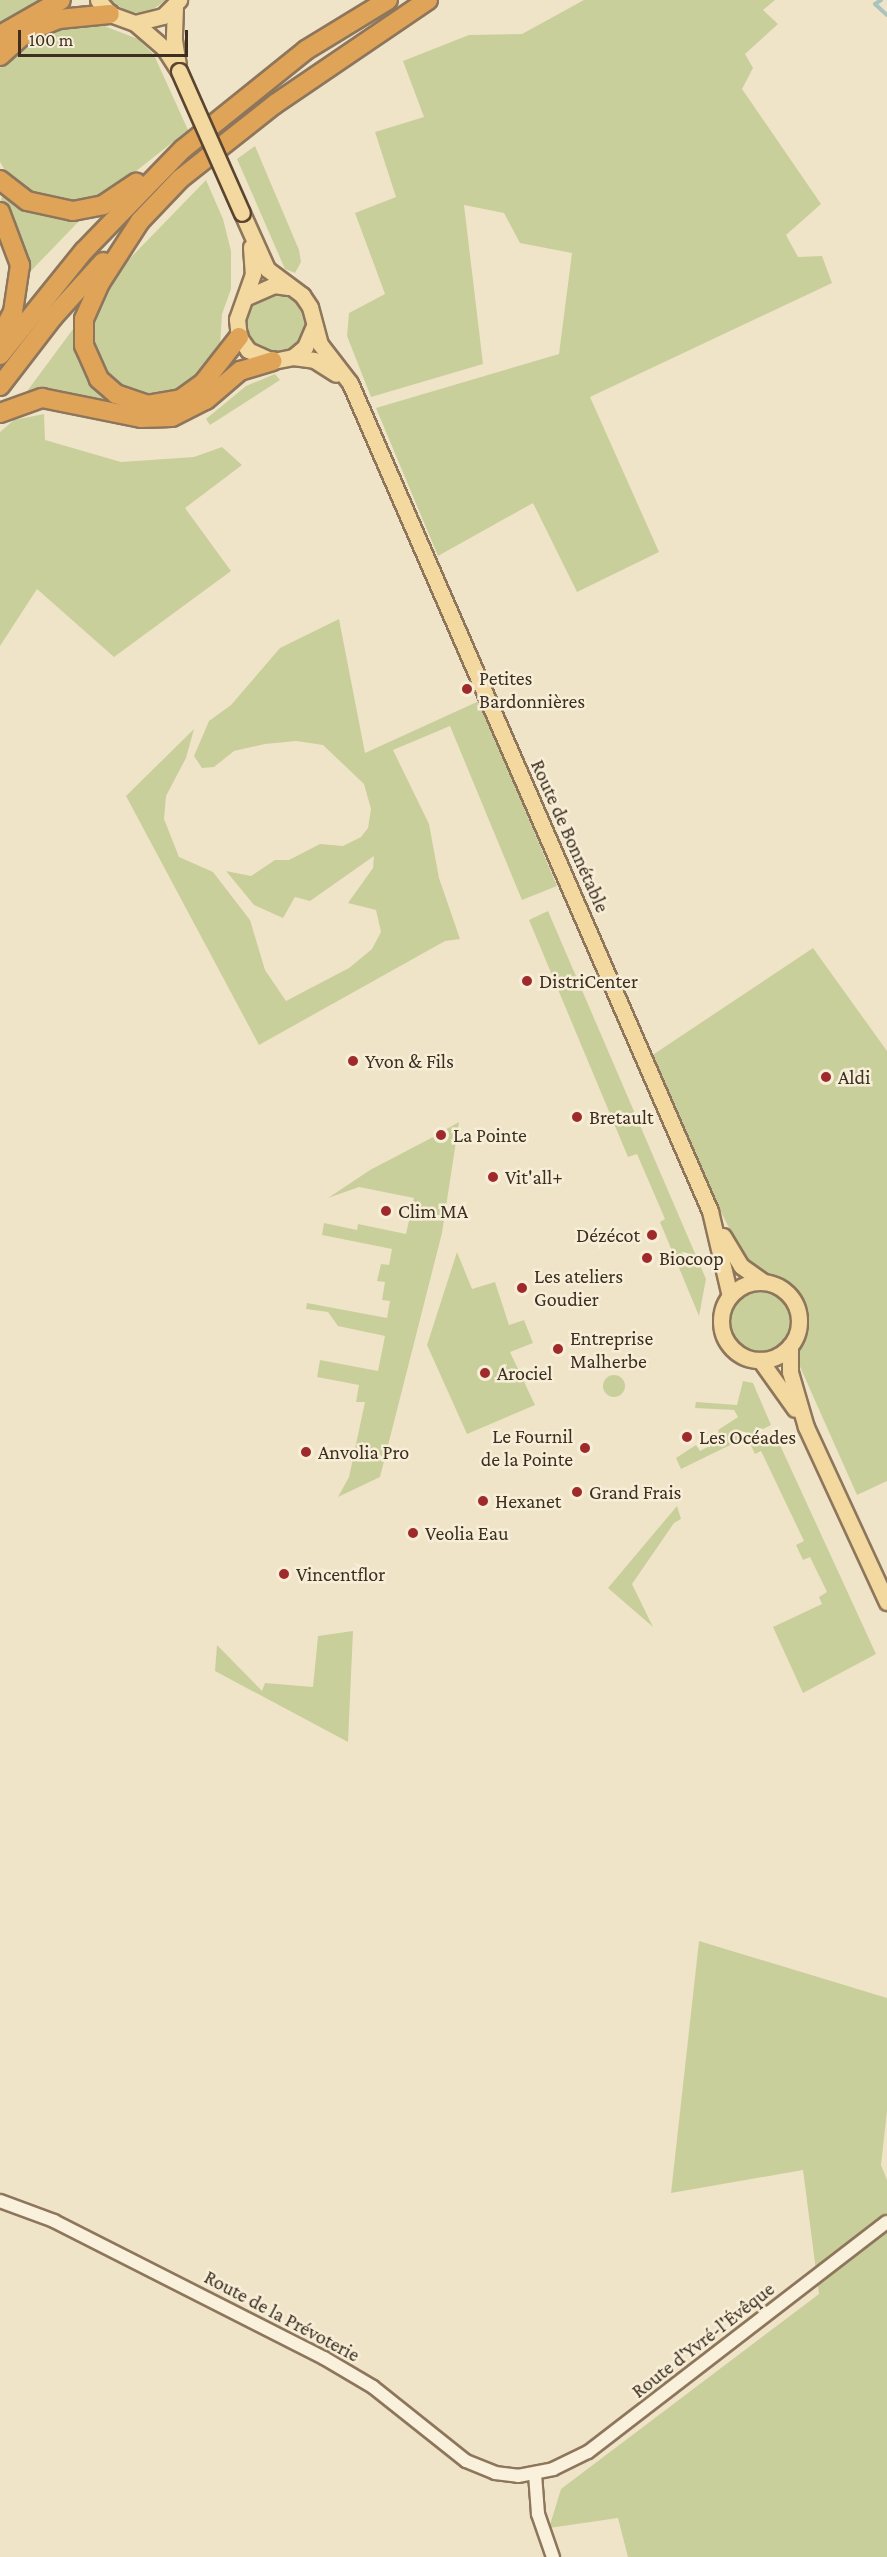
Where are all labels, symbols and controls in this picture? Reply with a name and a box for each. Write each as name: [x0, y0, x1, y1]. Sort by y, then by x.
scale bar: [21, 18, 190, 56]
text: 100 m: [29, 30, 73, 50]
place label: Petites Bardonnières: [479, 666, 585, 713]
marker: Petites Bardonnières: [460, 682, 474, 696]
street label: Route de Bonnétable: [526, 756, 614, 916]
place label: DistriCenter: [539, 969, 638, 993]
marker: DistriCenter: [520, 974, 534, 988]
place label: Yvon & Fils: [365, 1049, 454, 1073]
marker: Yvon & Fils: [346, 1054, 360, 1068]
place label: Aldi: [838, 1065, 870, 1089]
marker: Aldi: [819, 1070, 833, 1084]
place label: Bretault: [589, 1105, 654, 1129]
marker: Bretault: [570, 1110, 584, 1124]
place label: La Pointe: [453, 1123, 527, 1147]
marker: La Pointe: [434, 1128, 448, 1142]
place label: Vit'all+: [505, 1165, 563, 1189]
marker: Vit'all+: [486, 1170, 500, 1184]
place label: Clim MA: [398, 1199, 468, 1223]
marker: Clim MA: [379, 1204, 393, 1218]
place label: Dézécot: [576, 1223, 640, 1247]
marker: Dézécot: [645, 1228, 659, 1242]
place label: Biocoop: [659, 1246, 724, 1270]
marker: Biocoop: [640, 1251, 654, 1265]
place label: Les ateliers Goudier: [534, 1264, 623, 1311]
marker: Les ateliers Goudier: [515, 1281, 529, 1295]
place label: Entreprise Malherbe: [570, 1326, 653, 1373]
marker: Entreprise Malherbe: [551, 1342, 565, 1356]
place label: Arociel: [497, 1361, 553, 1385]
marker: Arociel: [478, 1366, 492, 1380]
place label: Le Fournil de la Pointe: [481, 1424, 573, 1471]
place label: Les Océades: [699, 1425, 796, 1449]
marker: Les Océades: [680, 1430, 694, 1444]
place label: Anvolia Pro: [318, 1440, 409, 1464]
marker: Le Fournil de la Pointe: [578, 1441, 592, 1455]
marker: Anvolia Pro: [299, 1445, 313, 1459]
place label: Grand Frais: [589, 1480, 681, 1504]
marker: Grand Frais: [570, 1485, 584, 1499]
place label: Hexanet: [495, 1489, 561, 1513]
marker: Hexanet: [476, 1494, 490, 1508]
place label: Veolia Eau: [425, 1521, 508, 1545]
marker: Veolia Eau: [406, 1526, 420, 1540]
place label: Vincentflor: [296, 1562, 385, 1586]
marker: Vincentflor: [277, 1567, 291, 1581]
street label: Route de la Prévoterie: [200, 2265, 364, 2367]
street label: Route d'Yvré-l'Évêque: [627, 2277, 779, 2403]

